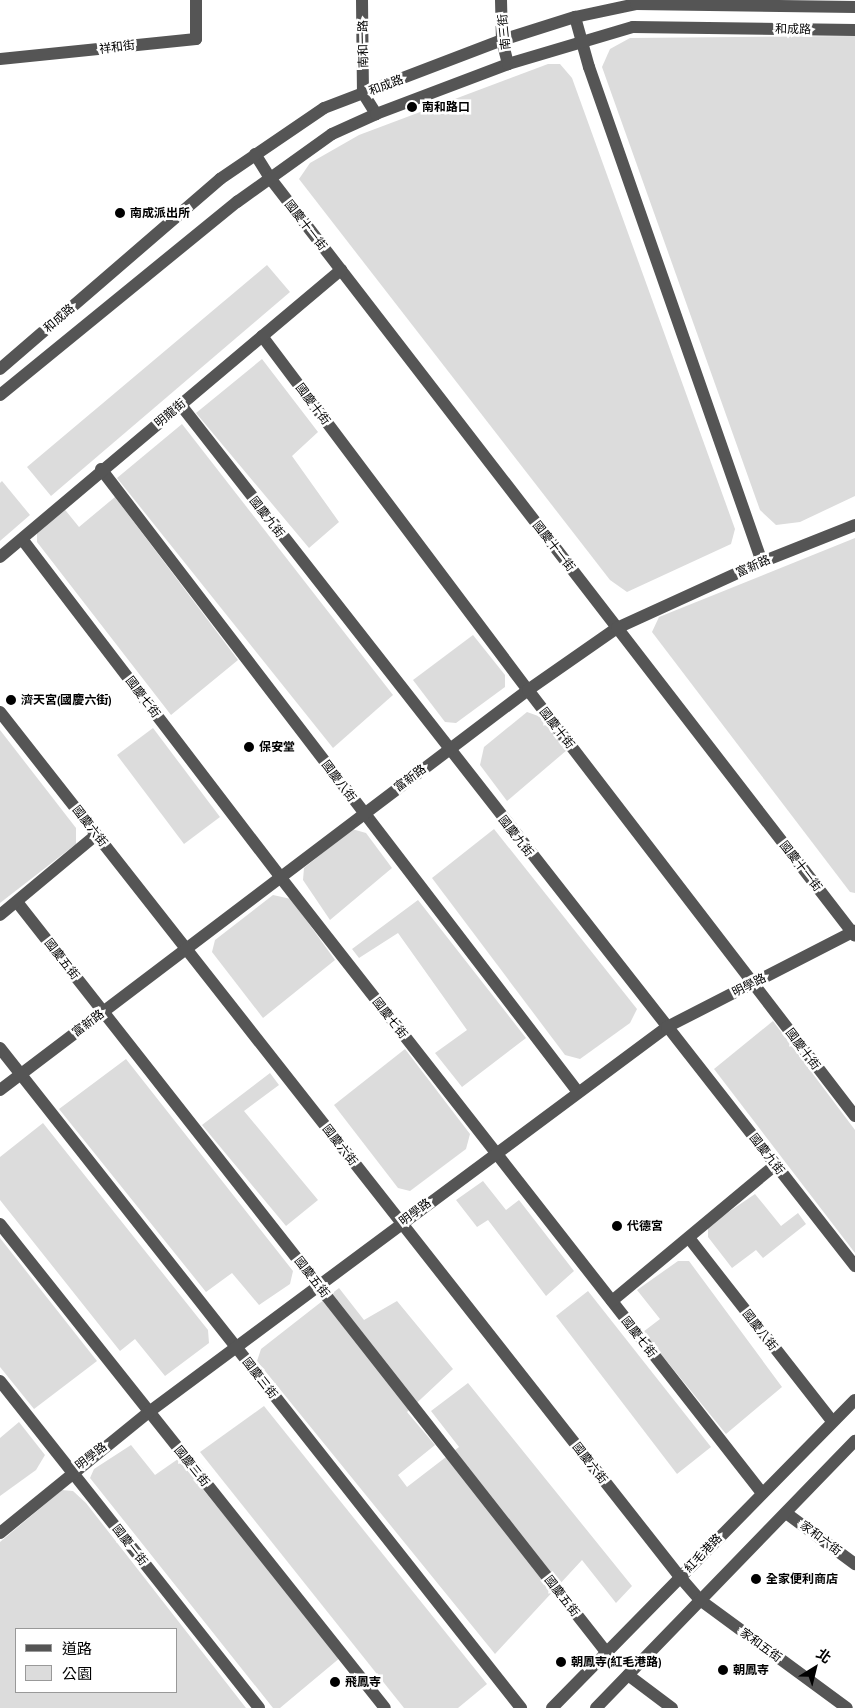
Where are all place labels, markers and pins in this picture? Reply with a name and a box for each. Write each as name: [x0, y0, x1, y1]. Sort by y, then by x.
place label: 南和路口: [422, 100, 470, 114]
marker: 南和路口: [406, 101, 418, 113]
place label: 南成派出所: [130, 206, 190, 220]
marker: 南成派出所: [114, 207, 126, 219]
place label: 濟天宮(國慶六街): [21, 693, 112, 707]
marker: 濟天宮(國慶六街): [5, 694, 17, 706]
place label: 保安堂: [259, 740, 295, 754]
marker: 保安堂: [243, 741, 255, 753]
place label: 代德宮: [627, 1219, 663, 1233]
marker: 代德宮: [611, 1220, 623, 1232]
place label: 全家便利商店: [766, 1572, 838, 1586]
marker: 全家便利商店: [750, 1573, 762, 1585]
place label: 朝鳳寺(紅毛港路): [571, 1655, 662, 1669]
marker: 朝鳳寺(紅毛港路): [555, 1656, 567, 1668]
place label: 朝鳳寺: [733, 1663, 769, 1677]
marker: 朝鳳寺: [717, 1664, 729, 1676]
place label: 飛鳳寺: [345, 1675, 381, 1689]
marker: 飛鳳寺: [329, 1676, 341, 1688]

